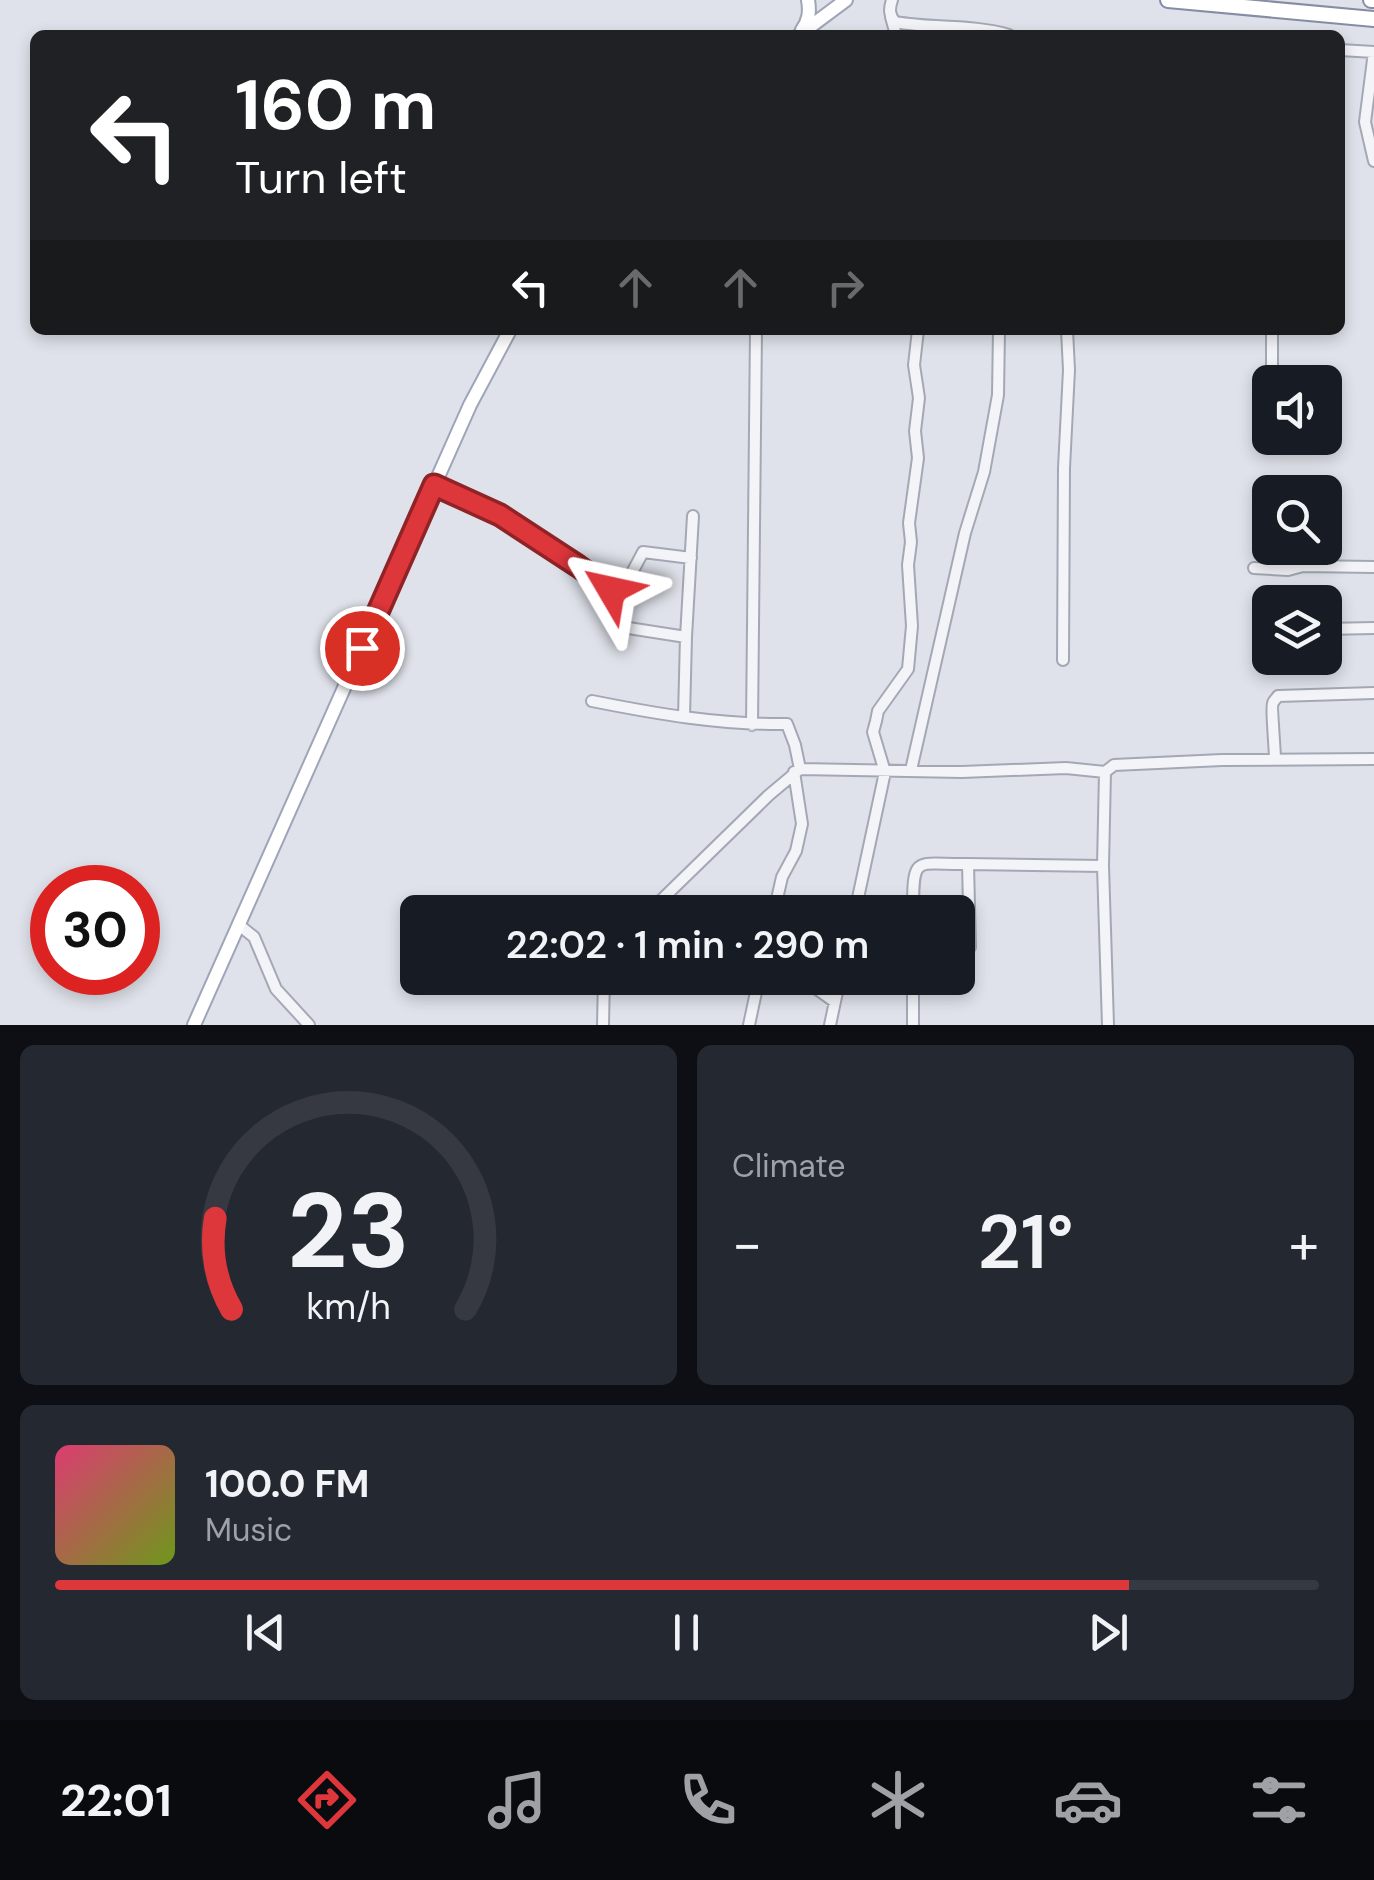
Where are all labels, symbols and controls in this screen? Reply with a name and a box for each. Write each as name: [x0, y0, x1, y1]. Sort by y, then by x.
text: 160 m: [235, 60, 436, 151]
icon: left: [70, 70, 200, 200]
text: Turn left: [235, 148, 407, 207]
icon: left: [503, 260, 558, 315]
icon: ahead: [608, 260, 663, 315]
icon: ahead: [713, 260, 768, 315]
icon: right: [818, 260, 873, 315]
map controls: [1252, 365, 1342, 675]
button: sound: [1252, 365, 1342, 455]
button: search: [1252, 475, 1342, 565]
position arrow: [559, 538, 663, 642]
button: layers: [1252, 585, 1342, 675]
pin: [320, 606, 405, 691]
icon: arrive: [335, 621, 390, 676]
speed limit sign: 30: [30, 865, 160, 995]
text: 22:02 · 1 min · 290 m: [506, 920, 869, 970]
text: Climate: [732, 1145, 846, 1187]
text: 23: [287, 1164, 410, 1299]
text: 21°: [977, 1194, 1074, 1291]
text: −: [732, 1208, 762, 1280]
text: +: [1289, 1208, 1319, 1280]
text: km/h: [306, 1284, 391, 1330]
text: 100.0 FM: [205, 1459, 369, 1509]
text: Music: [205, 1509, 292, 1551]
icon: previous: [238, 1605, 293, 1660]
icon: pause: [659, 1605, 714, 1660]
icon: next: [1081, 1605, 1136, 1660]
icon: directions: [292, 1765, 362, 1835]
icon: music: [482, 1765, 552, 1835]
icon: phone: [673, 1765, 743, 1835]
icon: climate: [863, 1765, 933, 1835]
icon: car: [1053, 1765, 1123, 1835]
icon: filters: [1244, 1765, 1314, 1835]
text: 22:01: [60, 1771, 172, 1830]

